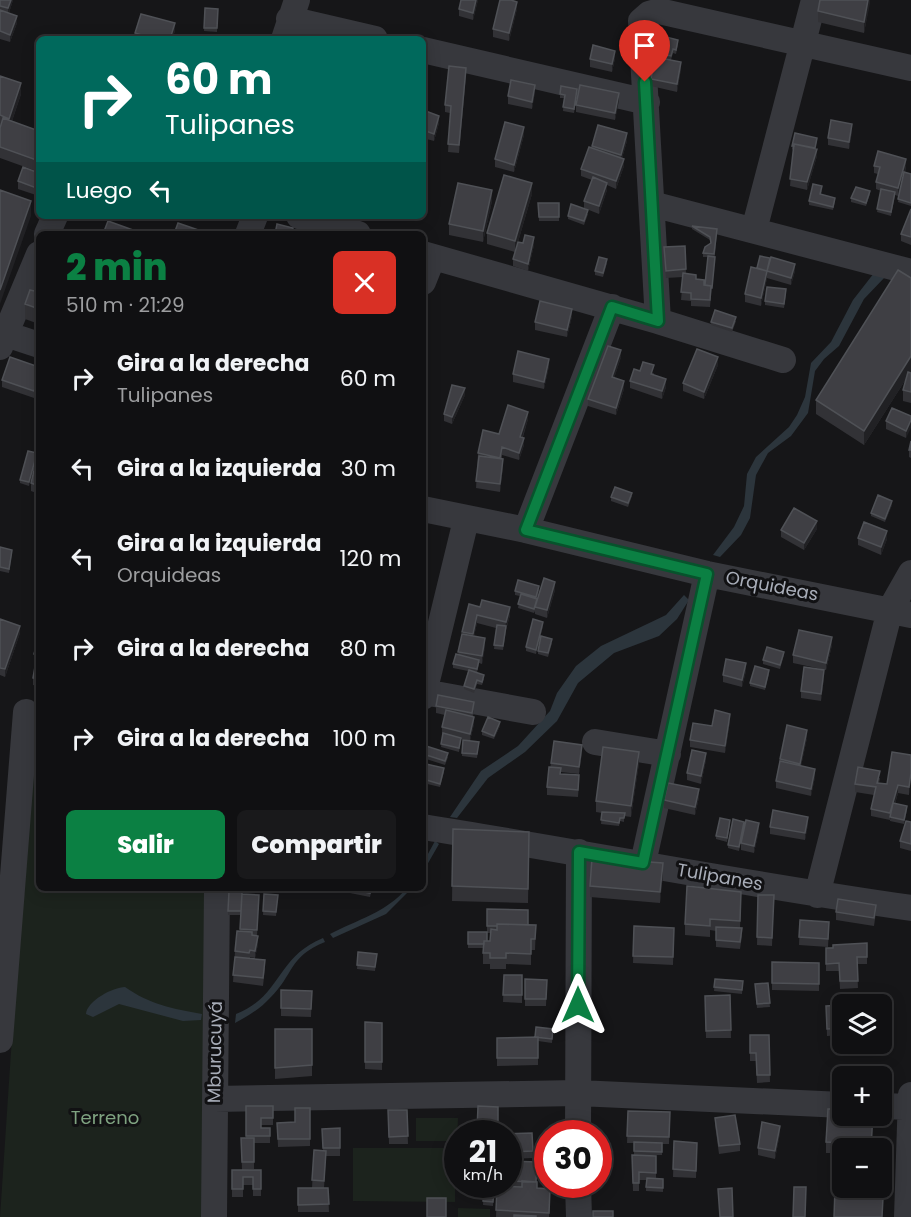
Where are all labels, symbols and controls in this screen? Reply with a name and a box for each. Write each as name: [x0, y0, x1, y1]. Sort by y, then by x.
pin: [619, 20, 670, 82]
icon: arrive: [628, 29, 661, 62]
text: 60 m: [165, 50, 273, 109]
icon: right: [66, 60, 144, 138]
text: Tulipanes: [165, 106, 295, 143]
icon: left: [144, 174, 177, 207]
text: Luego: [66, 175, 132, 206]
text: 2 min: [66, 242, 168, 293]
button: close: [333, 251, 396, 314]
text: 510 m · 21:29: [66, 291, 185, 319]
text: Gira a la derecha: [117, 348, 310, 379]
icon: right: [66, 362, 99, 395]
text: 60 m: [340, 363, 396, 394]
text: Tulipanes: [117, 381, 213, 409]
icon: left: [66, 452, 99, 485]
text: Gira a la izquierda: [117, 453, 321, 484]
text: 30 m: [341, 453, 396, 484]
text: Gira a la izquierda: [117, 528, 321, 559]
icon: left: [66, 542, 99, 575]
text: 120 m: [339, 543, 402, 574]
text: Orquideas: [117, 561, 221, 589]
street label: Orquideas: [724, 564, 821, 607]
icon: right: [66, 632, 99, 665]
text: Gira a la derecha: [117, 633, 310, 664]
text: 80 m: [340, 633, 396, 664]
icon: right: [66, 722, 99, 755]
text: Gira a la derecha: [117, 723, 310, 754]
text: 100 m: [333, 723, 396, 754]
button: Salir: [66, 810, 225, 879]
button: Compartir: [237, 810, 396, 879]
street label: Tulipanes: [675, 857, 765, 896]
position arrow: [546, 973, 610, 1037]
map controls: [832, 994, 892, 1198]
button: layers: [832, 994, 892, 1054]
street label: Mburucuyá: [201, 1001, 228, 1103]
button: +: [832, 1066, 892, 1126]
park label: Terreno: [71, 1105, 139, 1130]
speed limit sign: 30: [534, 1120, 612, 1198]
text: 21: [469, 1130, 497, 1173]
button: −: [832, 1138, 892, 1198]
text: km/h: [463, 1164, 503, 1185]

